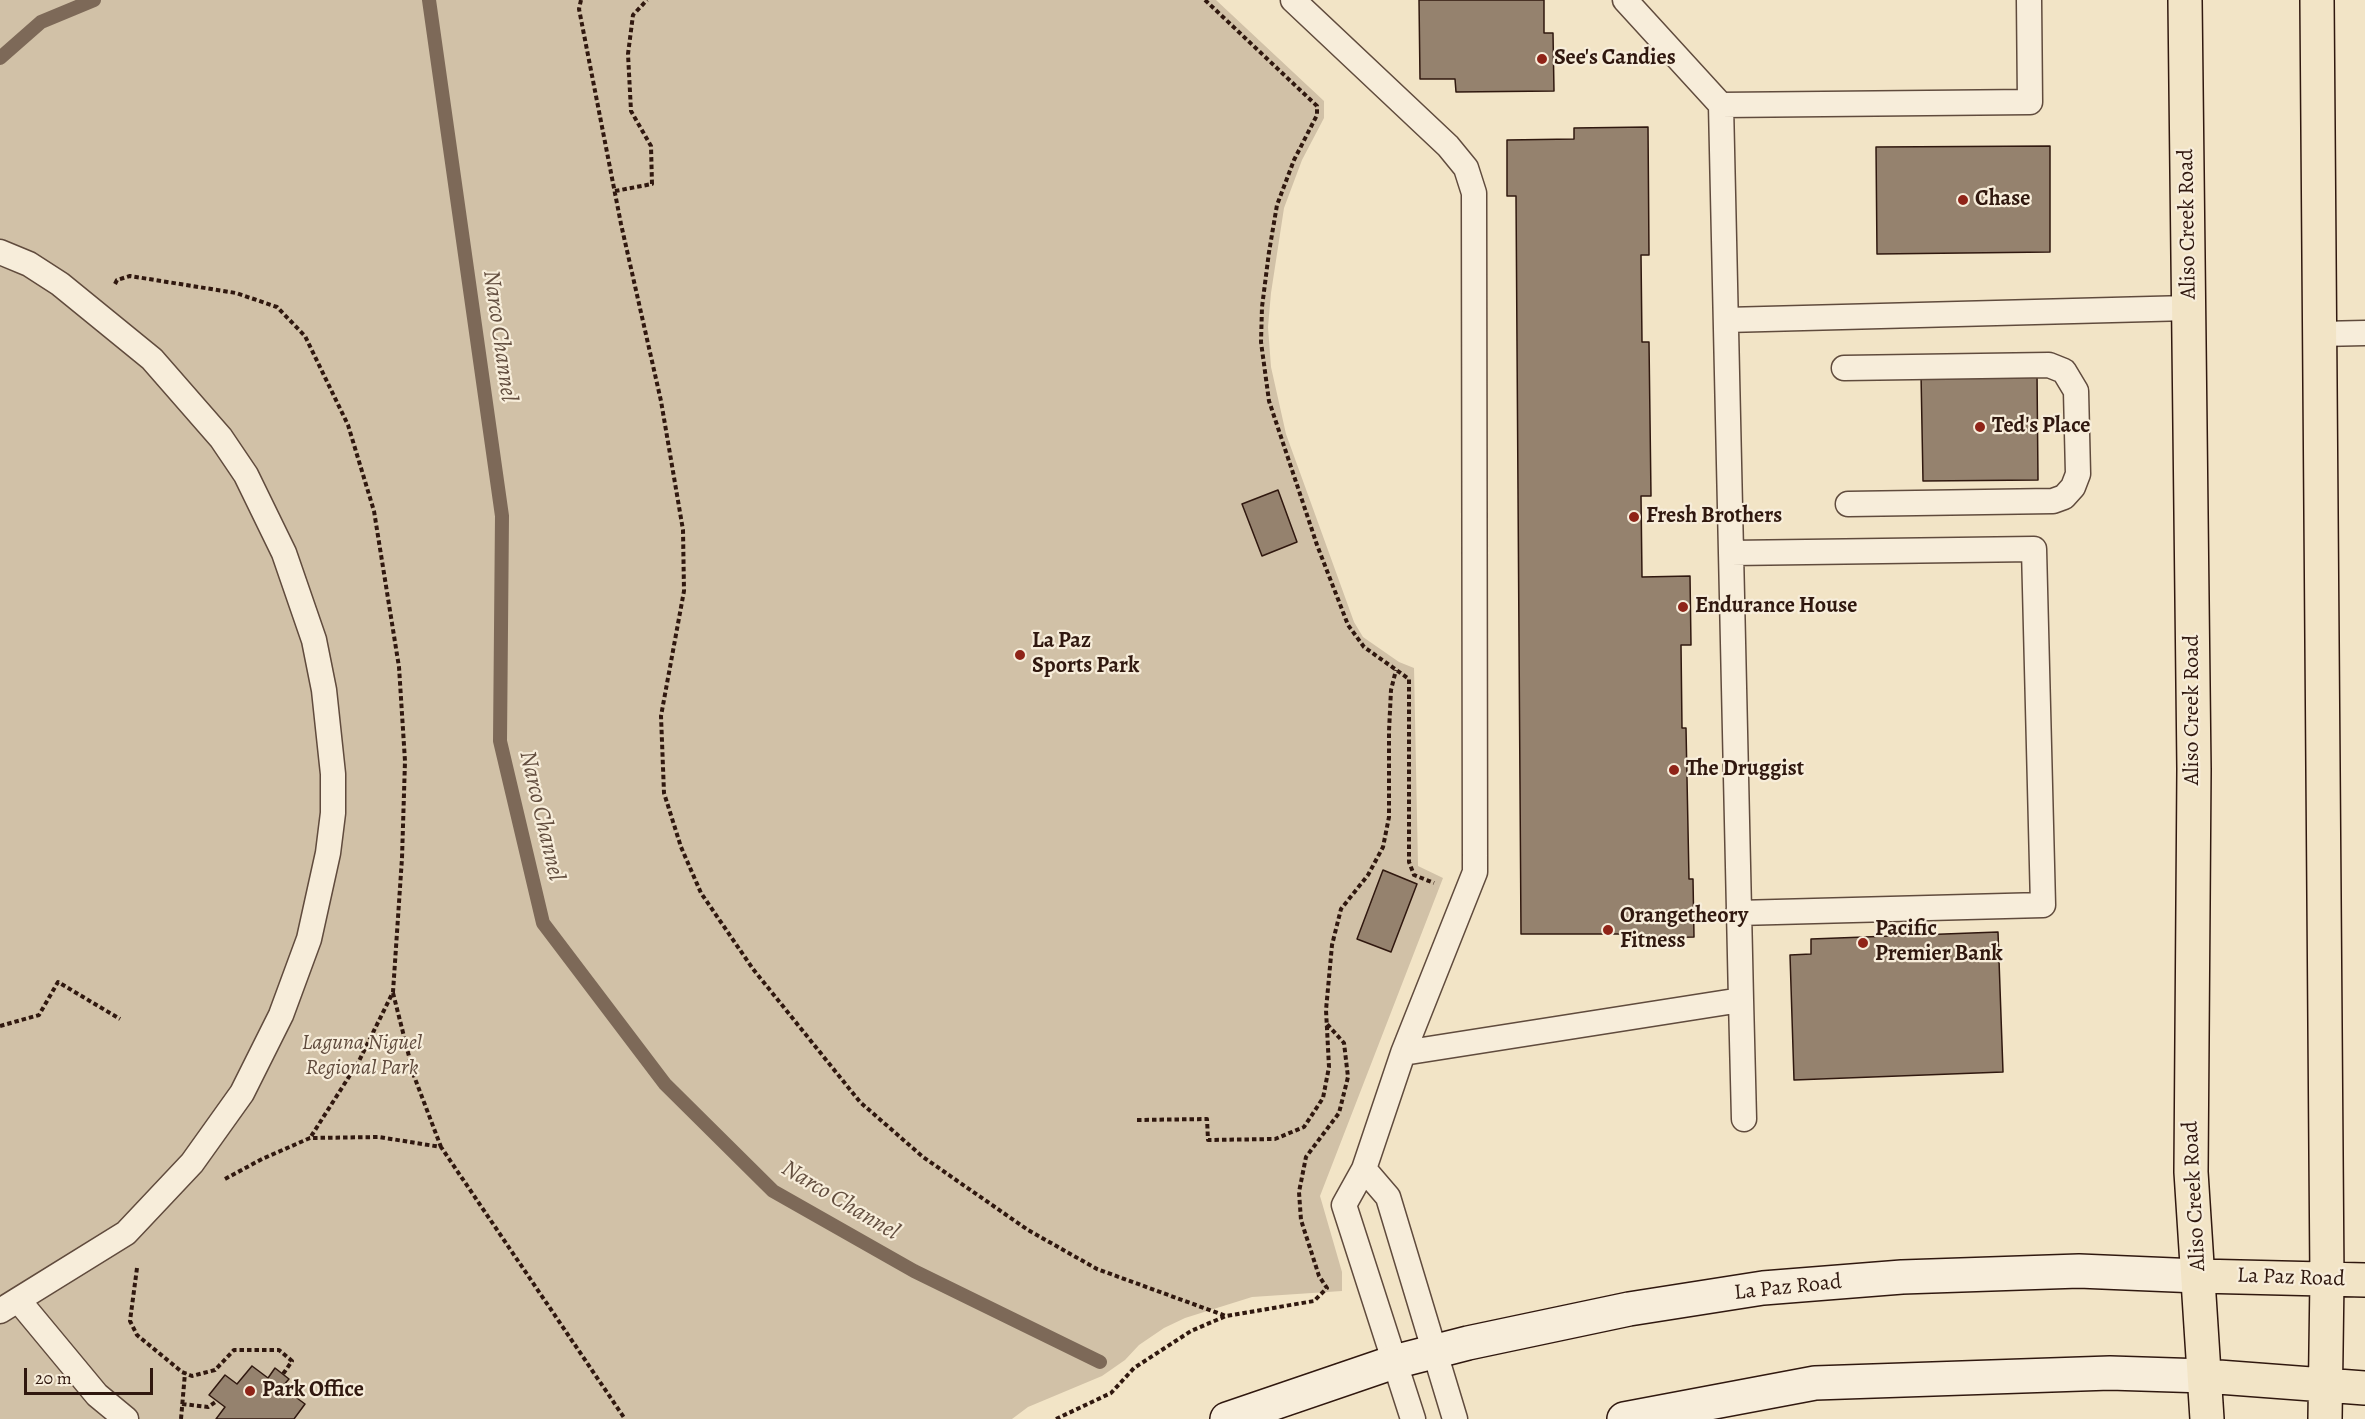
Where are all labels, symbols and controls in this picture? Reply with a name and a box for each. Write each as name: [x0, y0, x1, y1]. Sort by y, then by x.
place label: See's Candies: [1554, 46, 1676, 72]
marker: See's Candies: [1535, 52, 1549, 66]
street label: Aliso Creek Road: [2173, 149, 2203, 299]
place label: Chase: [1975, 187, 2030, 213]
marker: Chase: [1956, 193, 1970, 207]
water label: Narco Channel: [476, 268, 522, 404]
place label: Ted's Place: [1992, 414, 2091, 440]
marker: Ted's Place: [1973, 420, 1987, 434]
place label: Fresh Brothers: [1646, 504, 1782, 530]
marker: Fresh Brothers: [1627, 510, 1641, 524]
place label: Endurance House: [1695, 594, 1857, 620]
marker: Endurance House: [1676, 600, 1690, 614]
place label: La Paz Sports Park: [1032, 629, 1139, 680]
street label: Aliso Creek Road: [2180, 635, 2206, 785]
marker: La Paz Sports Park: [1013, 648, 1027, 662]
water label: Narco Channel: [512, 748, 570, 884]
place label: The Druggist: [1686, 757, 1804, 783]
marker: The Druggist: [1667, 763, 1681, 777]
place label: Orangetheory Fitness: [1620, 904, 1748, 956]
place label: Pacific Premier Bank: [1875, 917, 2003, 968]
marker: Orangetheory Fitness: [1601, 923, 1615, 937]
marker: Pacific Premier Bank: [1856, 936, 1870, 950]
park label: Laguna Niguel Regional Park: [302, 1031, 422, 1082]
street label: Aliso Creek Road: [2178, 1120, 2212, 1272]
water label: Narco Channel: [776, 1155, 904, 1247]
street label: La Paz Road: [2237, 1263, 2345, 1293]
street label: La Paz Road: [1733, 1269, 1843, 1307]
scale bar: [27, 1356, 156, 1394]
text: 20 m: [35, 1366, 72, 1390]
place label: Park Office: [262, 1378, 364, 1404]
marker: Park Office: [243, 1384, 257, 1398]

